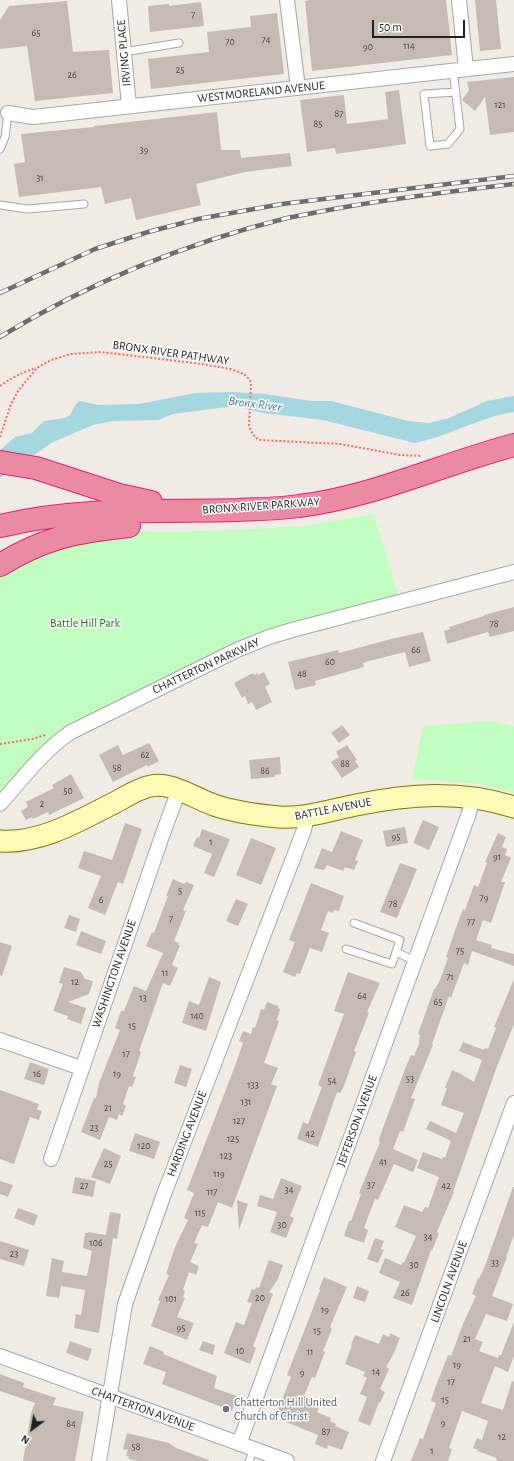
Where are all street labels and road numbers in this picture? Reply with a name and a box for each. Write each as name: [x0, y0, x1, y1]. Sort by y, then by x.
street label: IRVING PLACE: [114, 19, 134, 87]
street label: WESTMORELAND AVENUE: [197, 78, 325, 106]
street label: BRONX RIVER PATHWAY: [112, 338, 230, 368]
street label: BRONX RIVER PARKWAY: [202, 495, 320, 517]
street label: CHATTERTON PARKWAY: [150, 635, 262, 697]
street label: BATTLE AVENUE: [293, 794, 373, 824]
street label: WASHINGTON AVENUE: [89, 918, 139, 1030]
street label: JEFFERSON AVENUE: [334, 1073, 380, 1169]
street label: HARDING AVENUE: [164, 1089, 210, 1179]
street label: LINCOLN AVENUE: [428, 1239, 470, 1325]
street label: CHATTERTON AVENUE: [90, 1384, 196, 1434]

